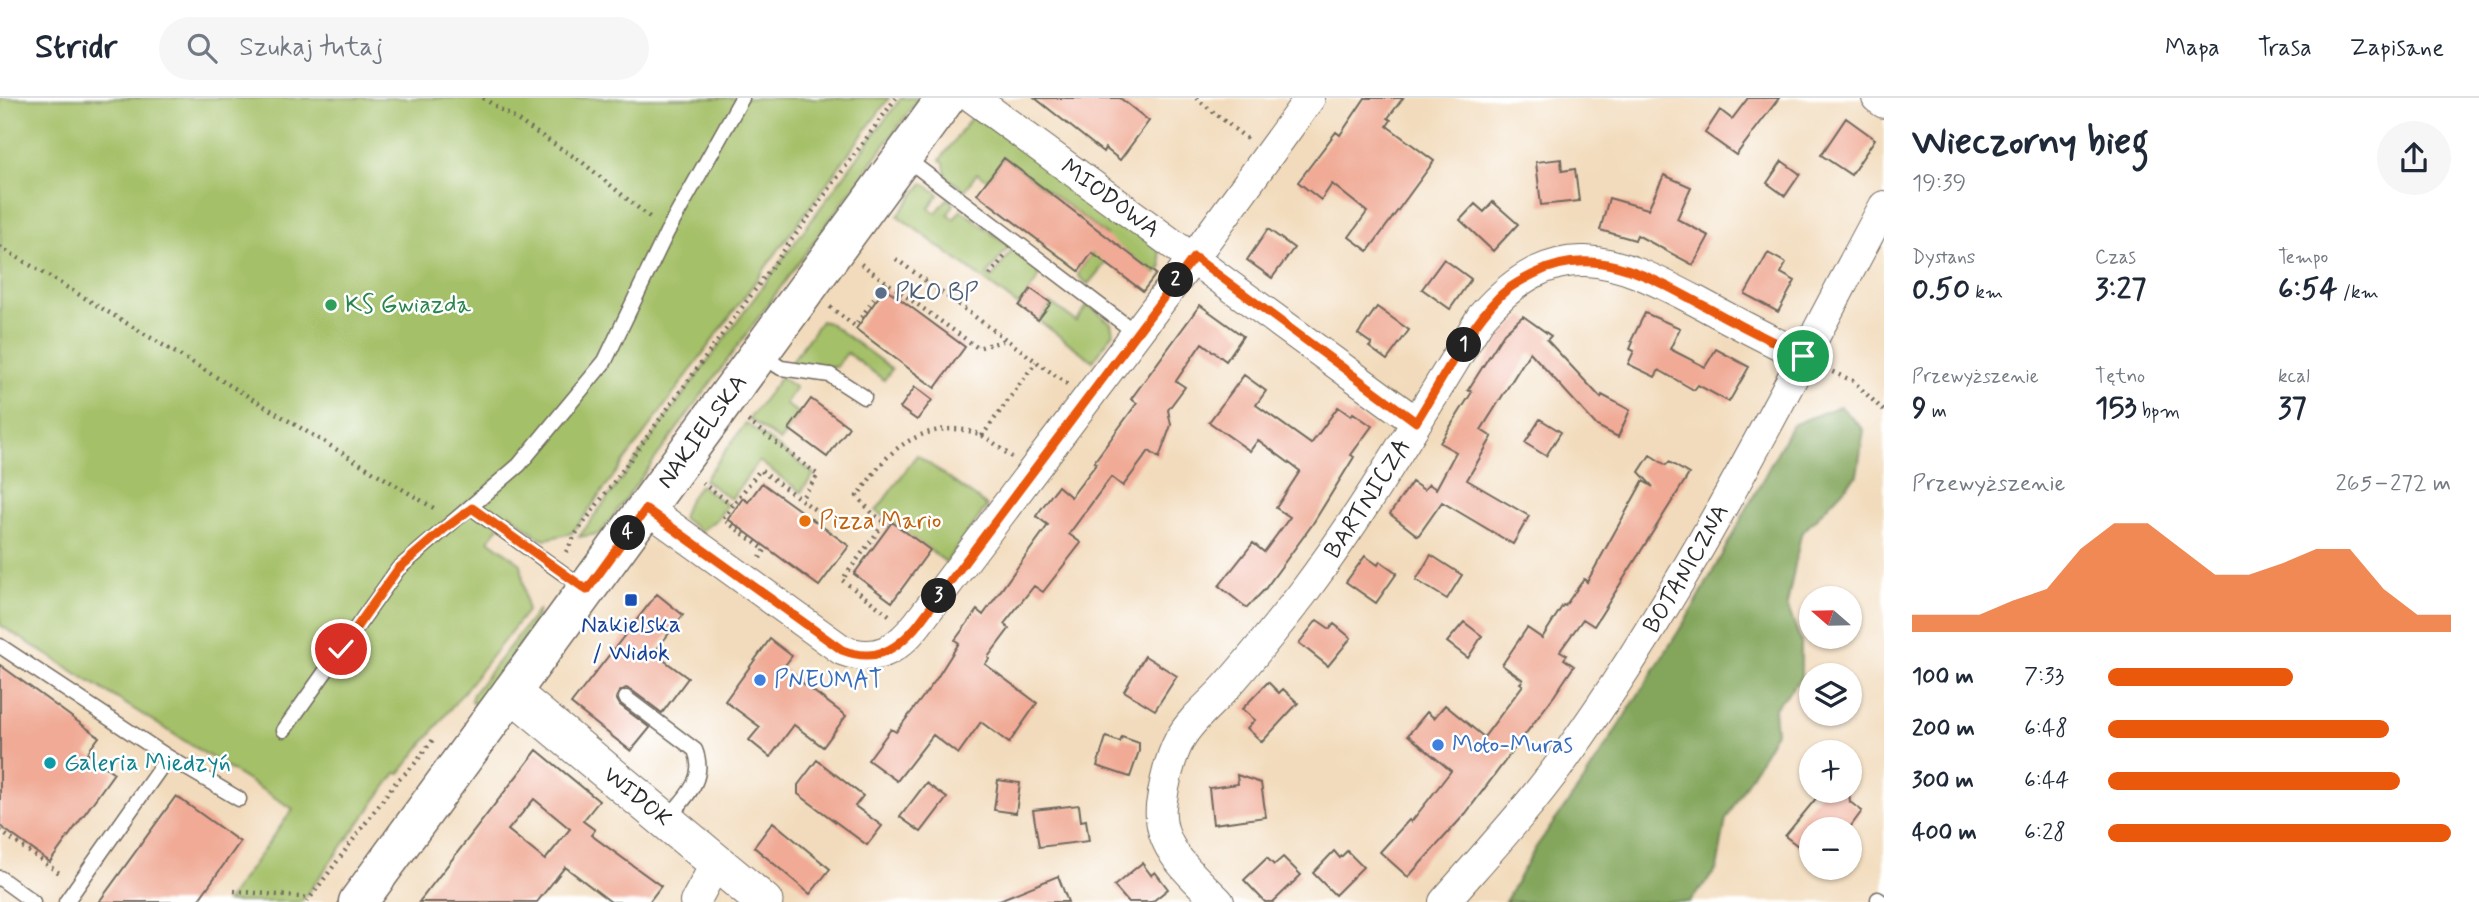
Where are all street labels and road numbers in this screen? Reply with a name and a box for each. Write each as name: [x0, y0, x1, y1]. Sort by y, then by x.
street label: MIODOWA: [1054, 152, 1166, 245]
street label: NAKIELSKA: [650, 368, 754, 495]
street label: BARTNICZA: [1317, 433, 1418, 565]
street label: BOTANICZNA: [1636, 499, 1736, 639]
street label: WIDOK: [597, 759, 678, 834]

